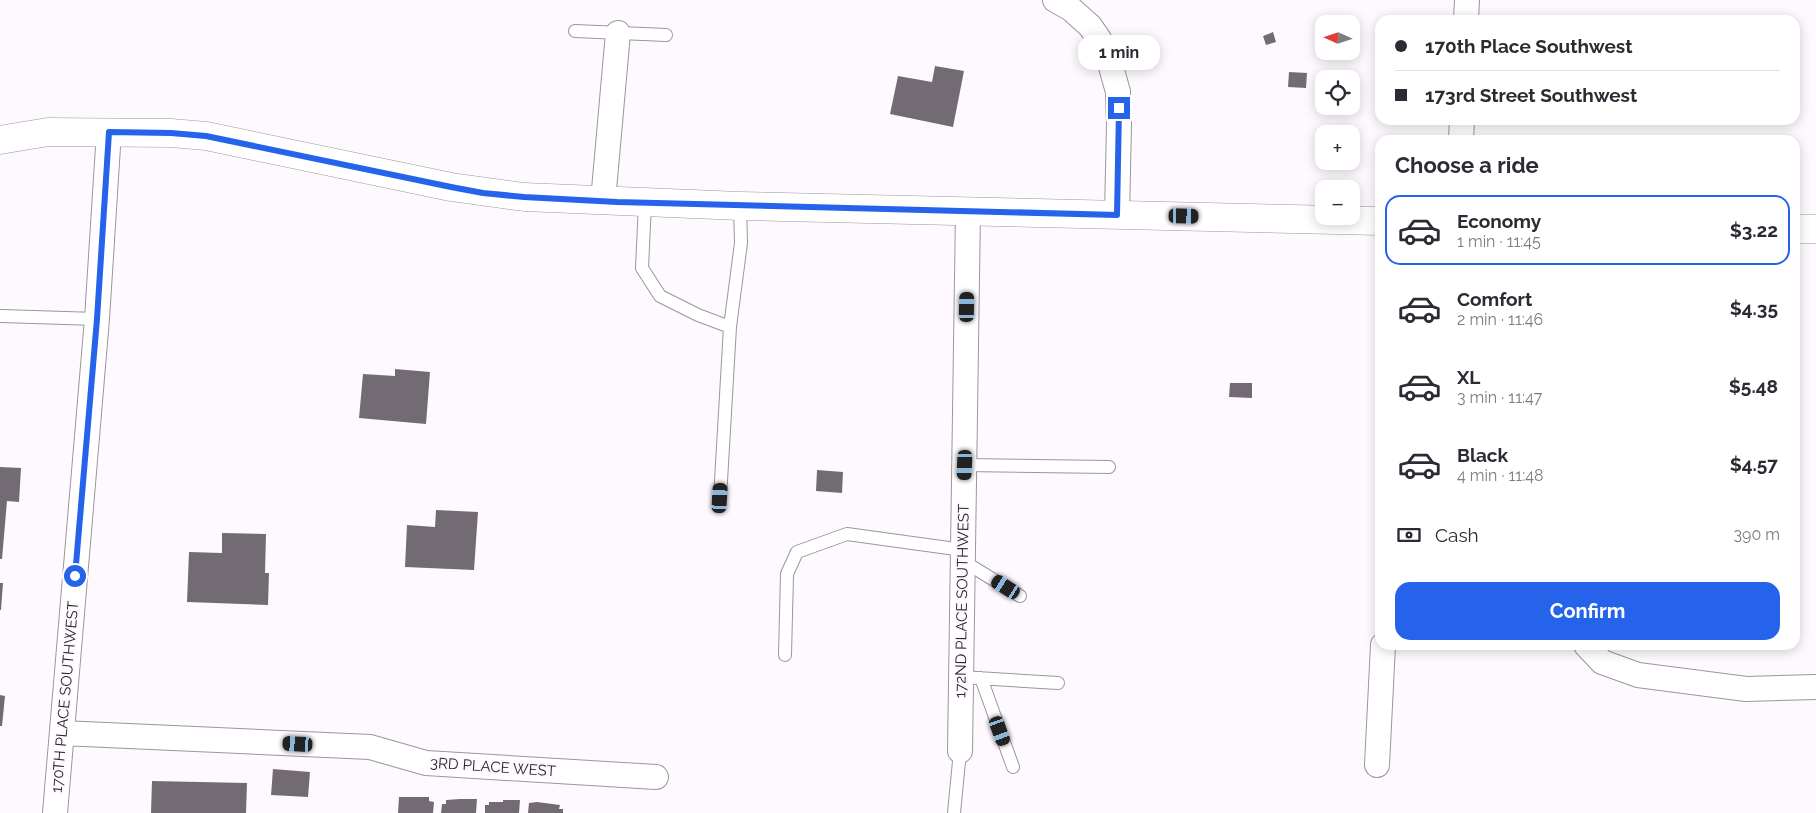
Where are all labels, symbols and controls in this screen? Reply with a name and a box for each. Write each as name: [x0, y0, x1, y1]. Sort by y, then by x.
north arrow: [1315, 15, 1360, 60]
map controls: [1315, 15, 1360, 225]
text: 170th Place Southwest: [1425, 35, 1632, 57]
callout: 1 min: [1078, 36, 1160, 70]
text: 1 min: [1099, 43, 1139, 62]
button: locate: [1315, 70, 1360, 115]
text: 173rd Street Southwest: [1425, 84, 1637, 106]
route end: [1108, 97, 1130, 119]
button: +: [1315, 125, 1360, 170]
text: Choose a ride: [1395, 152, 1539, 178]
button: −: [1315, 180, 1360, 225]
car: [1168, 208, 1199, 224]
icon: car: [1397, 208, 1442, 253]
text: Economy: [1457, 210, 1541, 232]
text: $3.22: [1730, 219, 1778, 241]
text: 1 min · 11:45: [1457, 232, 1541, 251]
icon: car: [1397, 286, 1442, 331]
text: Comfort: [1457, 288, 1532, 310]
car: [959, 292, 974, 322]
text: $4.35: [1730, 297, 1778, 319]
text: 2 min · 11:46: [1457, 310, 1543, 329]
icon: car: [1397, 364, 1442, 409]
text: XL: [1457, 366, 1480, 388]
text: $5.48: [1729, 375, 1778, 397]
text: 3 min · 11:47: [1457, 388, 1542, 407]
icon: car: [1397, 442, 1442, 487]
text: Black: [1457, 444, 1508, 466]
car: [956, 450, 973, 480]
text: $4.57: [1730, 453, 1778, 475]
text: 4 min · 11:48: [1457, 466, 1543, 485]
car: [711, 483, 728, 513]
street label: 172ND PLACE SOUTHWEST: [951, 504, 973, 698]
icon: cash: [1395, 521, 1423, 549]
text: Cash: [1435, 524, 1479, 546]
text: 390 m: [1734, 525, 1780, 544]
route start: [64, 565, 86, 587]
car: [989, 573, 1022, 601]
button: Confirm: [1395, 582, 1780, 640]
street label: 170TH PLACE SOUTHWEST: [48, 600, 82, 794]
car: [987, 714, 1012, 748]
car: [282, 736, 313, 752]
street label: 3RD PLACE WEST: [430, 754, 556, 780]

